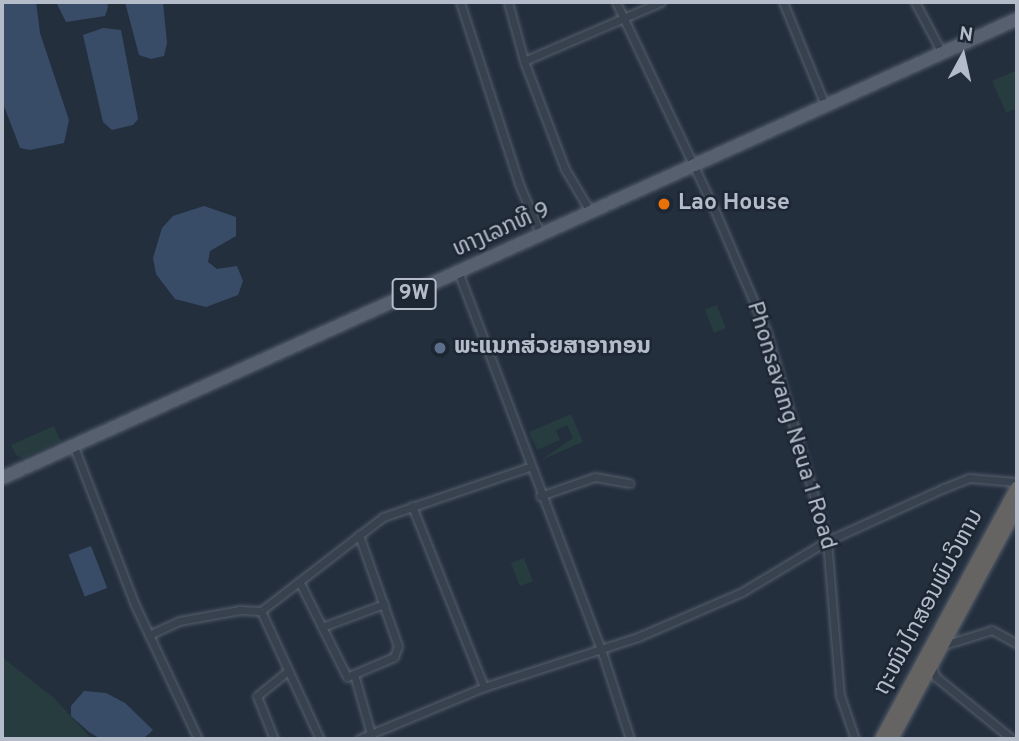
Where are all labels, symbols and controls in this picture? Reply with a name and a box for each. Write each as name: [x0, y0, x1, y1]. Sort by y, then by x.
north arrow: [928, 21, 998, 91]
text: N: [957, 22, 974, 48]
place label: Lao House: [678, 190, 790, 218]
marker: Lao House: [656, 196, 672, 212]
street label: ທາງເລກທີ 9: [449, 197, 555, 265]
road number: 9W: [391, 276, 437, 312]
street label: Phonsavang Neua 1 Road: [739, 299, 841, 553]
place label: ພະແນກສ່ວຍສາອາກອນ: [454, 334, 651, 362]
marker: ພະແນກສ່ວຍສາອາກອນ: [432, 340, 448, 356]
street label: ຖະໜົນໄກສອນພົມວິຫານ: [869, 505, 991, 701]

